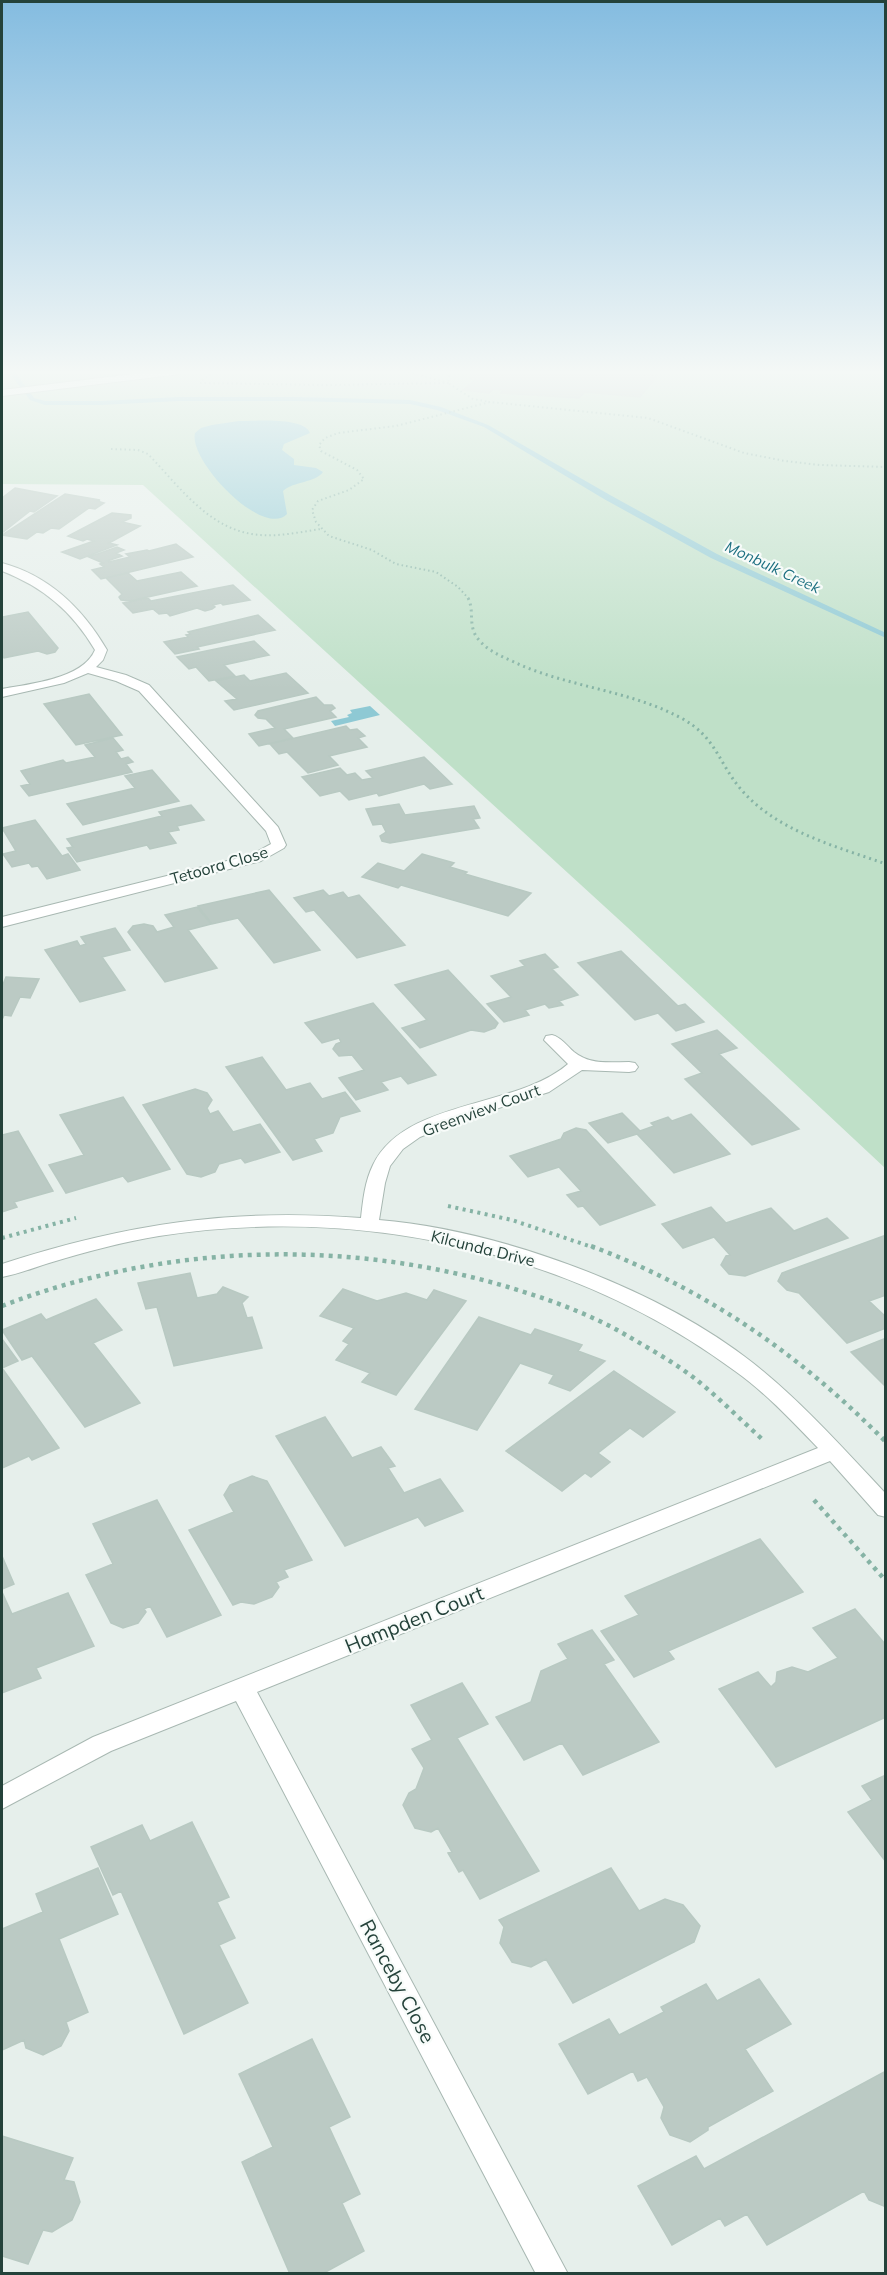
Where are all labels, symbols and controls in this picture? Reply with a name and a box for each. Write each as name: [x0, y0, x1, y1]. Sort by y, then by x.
water label: Monbulk Creek: [722, 537, 825, 598]
street label: Tetoora Close: [168, 841, 270, 889]
street label: Greenview Court: [419, 1079, 543, 1141]
street label: Kilcunda Drive: [429, 1225, 537, 1271]
street label: Hampden Court: [341, 1580, 487, 1658]
street label: Ranceby Close: [355, 1915, 441, 2047]

